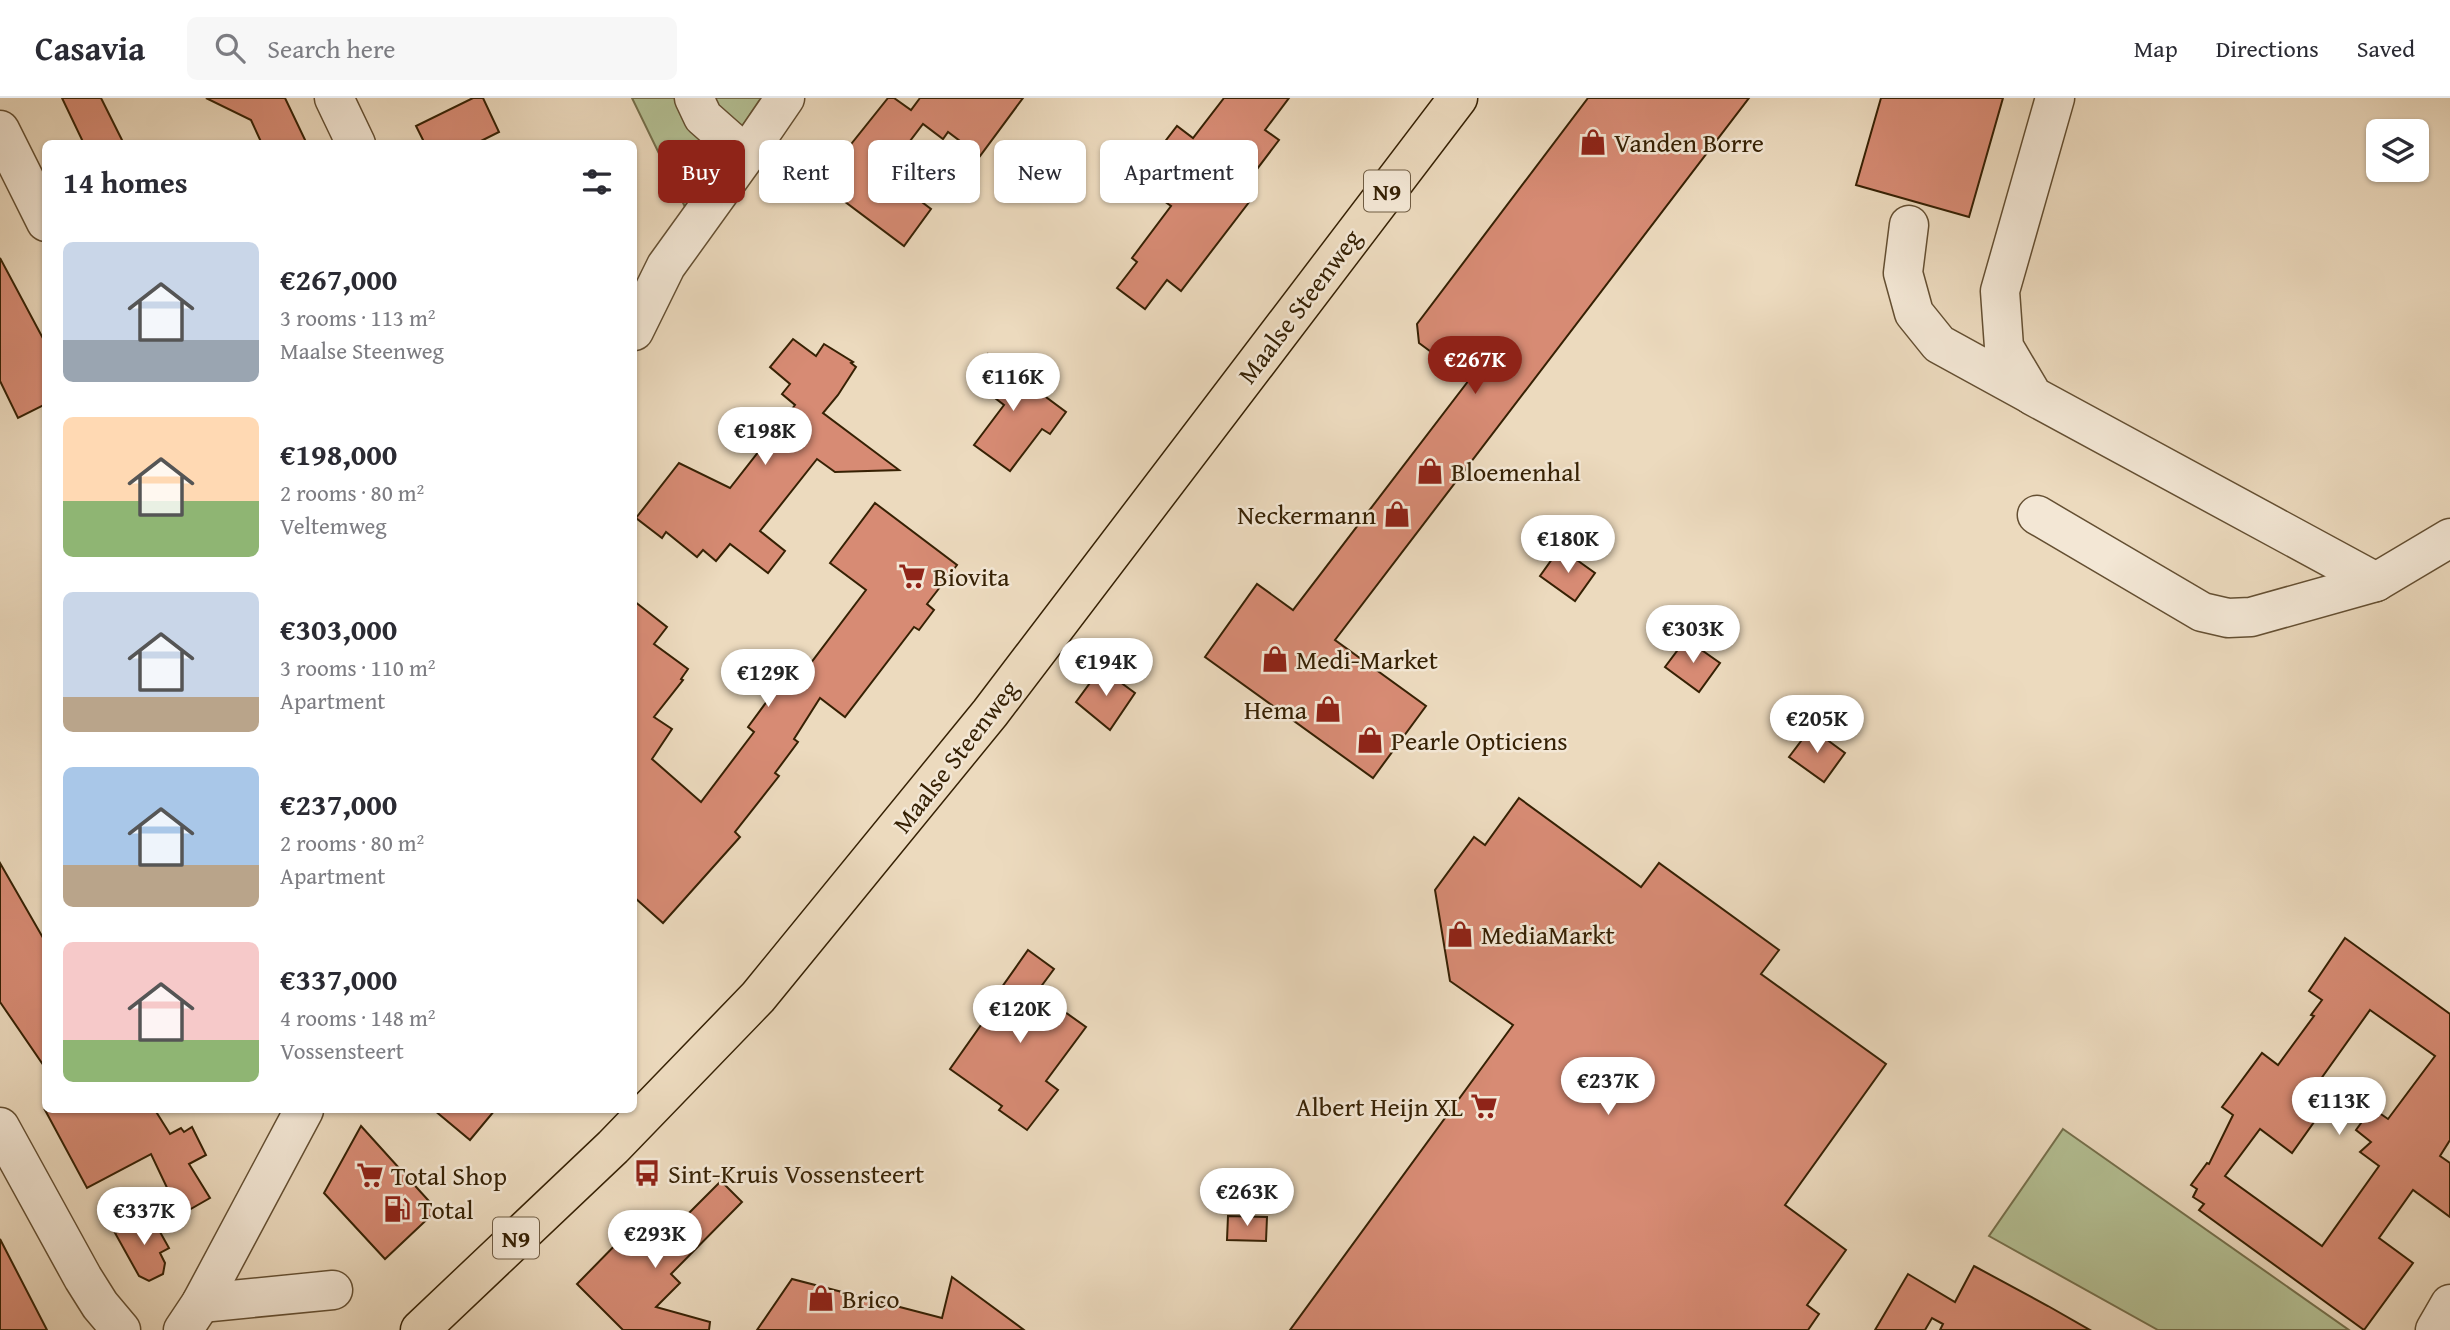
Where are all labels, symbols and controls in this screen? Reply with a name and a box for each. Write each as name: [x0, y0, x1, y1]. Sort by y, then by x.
search box: [187, 17, 677, 80]
text: Casavia: [35, 24, 145, 72]
icon: search: [211, 29, 249, 67]
text: Search here: [267, 29, 396, 68]
text: Map: [2134, 31, 2178, 66]
text: Directions: [2216, 31, 2319, 66]
text: Saved: [2357, 31, 2415, 66]
map controls: [2366, 119, 2429, 182]
button: layers: [2366, 119, 2429, 182]
place label: Vanden Borre: [1614, 123, 1764, 162]
shop icon: Vanden Borre: [1578, 127, 1608, 157]
chip: Buy: [658, 140, 745, 203]
chip: Rent: [759, 140, 854, 203]
chip: Filters: [868, 140, 980, 203]
chip: New: [994, 140, 1086, 203]
chip: Apartment: [1100, 140, 1258, 203]
text: 14 homes: [63, 160, 188, 204]
icon: filters: [578, 163, 616, 201]
road number: N9: [1364, 170, 1410, 212]
street label: Maalse Steenweg: [1228, 220, 1370, 392]
text: €267,000: [280, 257, 397, 301]
icon: home: [119, 270, 203, 354]
text: 3 rooms · 113 m²: [280, 301, 435, 334]
text: Maalse Steenweg: [280, 334, 444, 367]
pin: €267K: [1426, 336, 1524, 396]
text: €267K: [1444, 342, 1506, 375]
pin: €116K: [964, 354, 1062, 413]
text: €116K: [982, 359, 1044, 392]
pin: €198K: [716, 408, 814, 467]
text: €198K: [734, 413, 796, 446]
text: €198,000: [280, 432, 397, 476]
icon: home: [119, 445, 203, 529]
place label: Bloemenhal: [1451, 452, 1581, 491]
shop icon: Bloemenhal: [1415, 456, 1445, 486]
text: 2 rooms · 80 m²: [280, 476, 424, 509]
place label: Neckermann: [1237, 495, 1376, 534]
shop icon: Neckermann: [1382, 499, 1412, 529]
text: Veltemweg: [280, 509, 387, 542]
pin: €180K: [1519, 516, 1617, 575]
text: €180K: [1537, 521, 1599, 554]
place label: Biovita: [933, 557, 1010, 596]
supermarket icon: Biovita: [897, 561, 927, 591]
pin: €303K: [1644, 606, 1742, 665]
text: €303,000: [280, 607, 397, 651]
text: €303K: [1662, 611, 1724, 644]
icon: home: [119, 620, 203, 704]
pin: €194K: [1057, 638, 1155, 698]
place label: Medi-Market: [1296, 640, 1438, 679]
text: €194K: [1075, 644, 1137, 677]
shop icon: Medi-Market: [1260, 644, 1290, 674]
pin: €129K: [719, 650, 817, 709]
text: 3 rooms · 110 m²: [280, 651, 435, 684]
text: €129K: [737, 655, 799, 688]
street label: Maalse Steenweg: [883, 671, 1027, 841]
text: Apartment: [280, 684, 385, 717]
place label: Hema: [1244, 690, 1308, 729]
shop icon: Hema: [1313, 694, 1343, 724]
pin: €205K: [1768, 696, 1866, 755]
text: €205K: [1786, 701, 1848, 734]
place label: Pearle Opticiens: [1391, 721, 1568, 760]
shop icon: Pearle Opticiens: [1355, 725, 1385, 755]
text: €237,000: [280, 782, 397, 826]
icon: home: [119, 795, 203, 879]
text: 2 rooms · 80 m²: [280, 826, 424, 859]
text: Apartment: [280, 859, 385, 892]
place label: MediaMarkt: [1481, 915, 1615, 954]
shop icon: MediaMarkt: [1445, 919, 1475, 949]
text: €337,000: [280, 957, 397, 1001]
icon: home: [119, 970, 203, 1054]
pin: €120K: [971, 986, 1069, 1045]
text: €120K: [989, 991, 1051, 1024]
text: 4 rooms · 148 m²: [280, 1001, 435, 1034]
text: Vossensteert: [280, 1034, 404, 1067]
pin: €237K: [1559, 1058, 1657, 1117]
text: €237K: [1577, 1063, 1639, 1096]
pin: €113K: [2290, 1077, 2388, 1137]
text: €113K: [2308, 1083, 2370, 1116]
place label: Albert Heijn XL: [1296, 1087, 1463, 1126]
supermarket icon: Albert Heijn XL: [1469, 1091, 1499, 1121]
place label: Sint-Kruis Vossensteert: [668, 1154, 924, 1193]
place label: Total Shop: [391, 1156, 507, 1195]
bus stop icon: Sint-Kruis Vossensteert: [632, 1158, 662, 1188]
supermarket icon: Total Shop: [355, 1160, 385, 1190]
pin: €263K: [1198, 1168, 1296, 1228]
text: €263K: [1216, 1174, 1278, 1207]
pin: €337K: [95, 1188, 193, 1247]
place label: Total: [418, 1190, 474, 1229]
text: €337K: [113, 1193, 175, 1226]
fuel station icon: Total: [382, 1194, 412, 1224]
pin: €293K: [606, 1210, 704, 1270]
text: €293K: [624, 1216, 686, 1249]
road number: N9: [493, 1218, 539, 1258]
place label: Brico: [842, 1279, 900, 1318]
shop icon: Brico: [806, 1283, 836, 1313]

